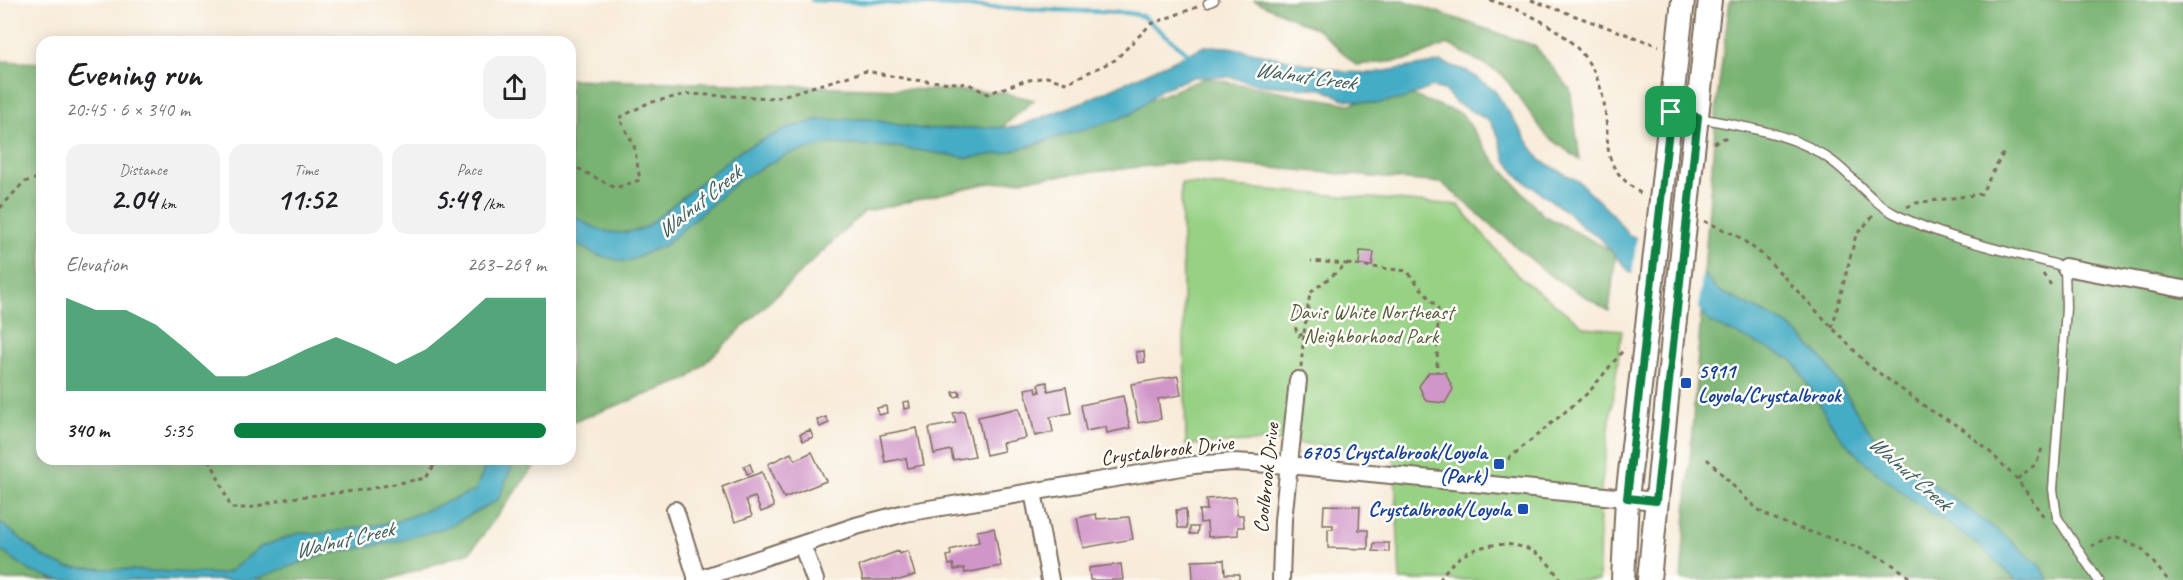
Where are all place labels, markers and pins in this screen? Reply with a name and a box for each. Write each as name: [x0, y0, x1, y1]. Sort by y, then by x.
pin: [1645, 86, 1696, 137]
place label: 5911 Loyola/Crystalbrook: [1698, 358, 1843, 409]
marker: 5911 Loyola/Crystalbrook: [1679, 376, 1693, 390]
place label: 6705 Crystalbrook/Loyola (Park): [1301, 439, 1489, 489]
marker: 6705 Crystalbrook/Loyola (Park): [1492, 457, 1506, 471]
place label: Crystalbrook/Loyola: [1368, 496, 1513, 523]
marker: Crystalbrook/Loyola: [1516, 502, 1530, 516]

